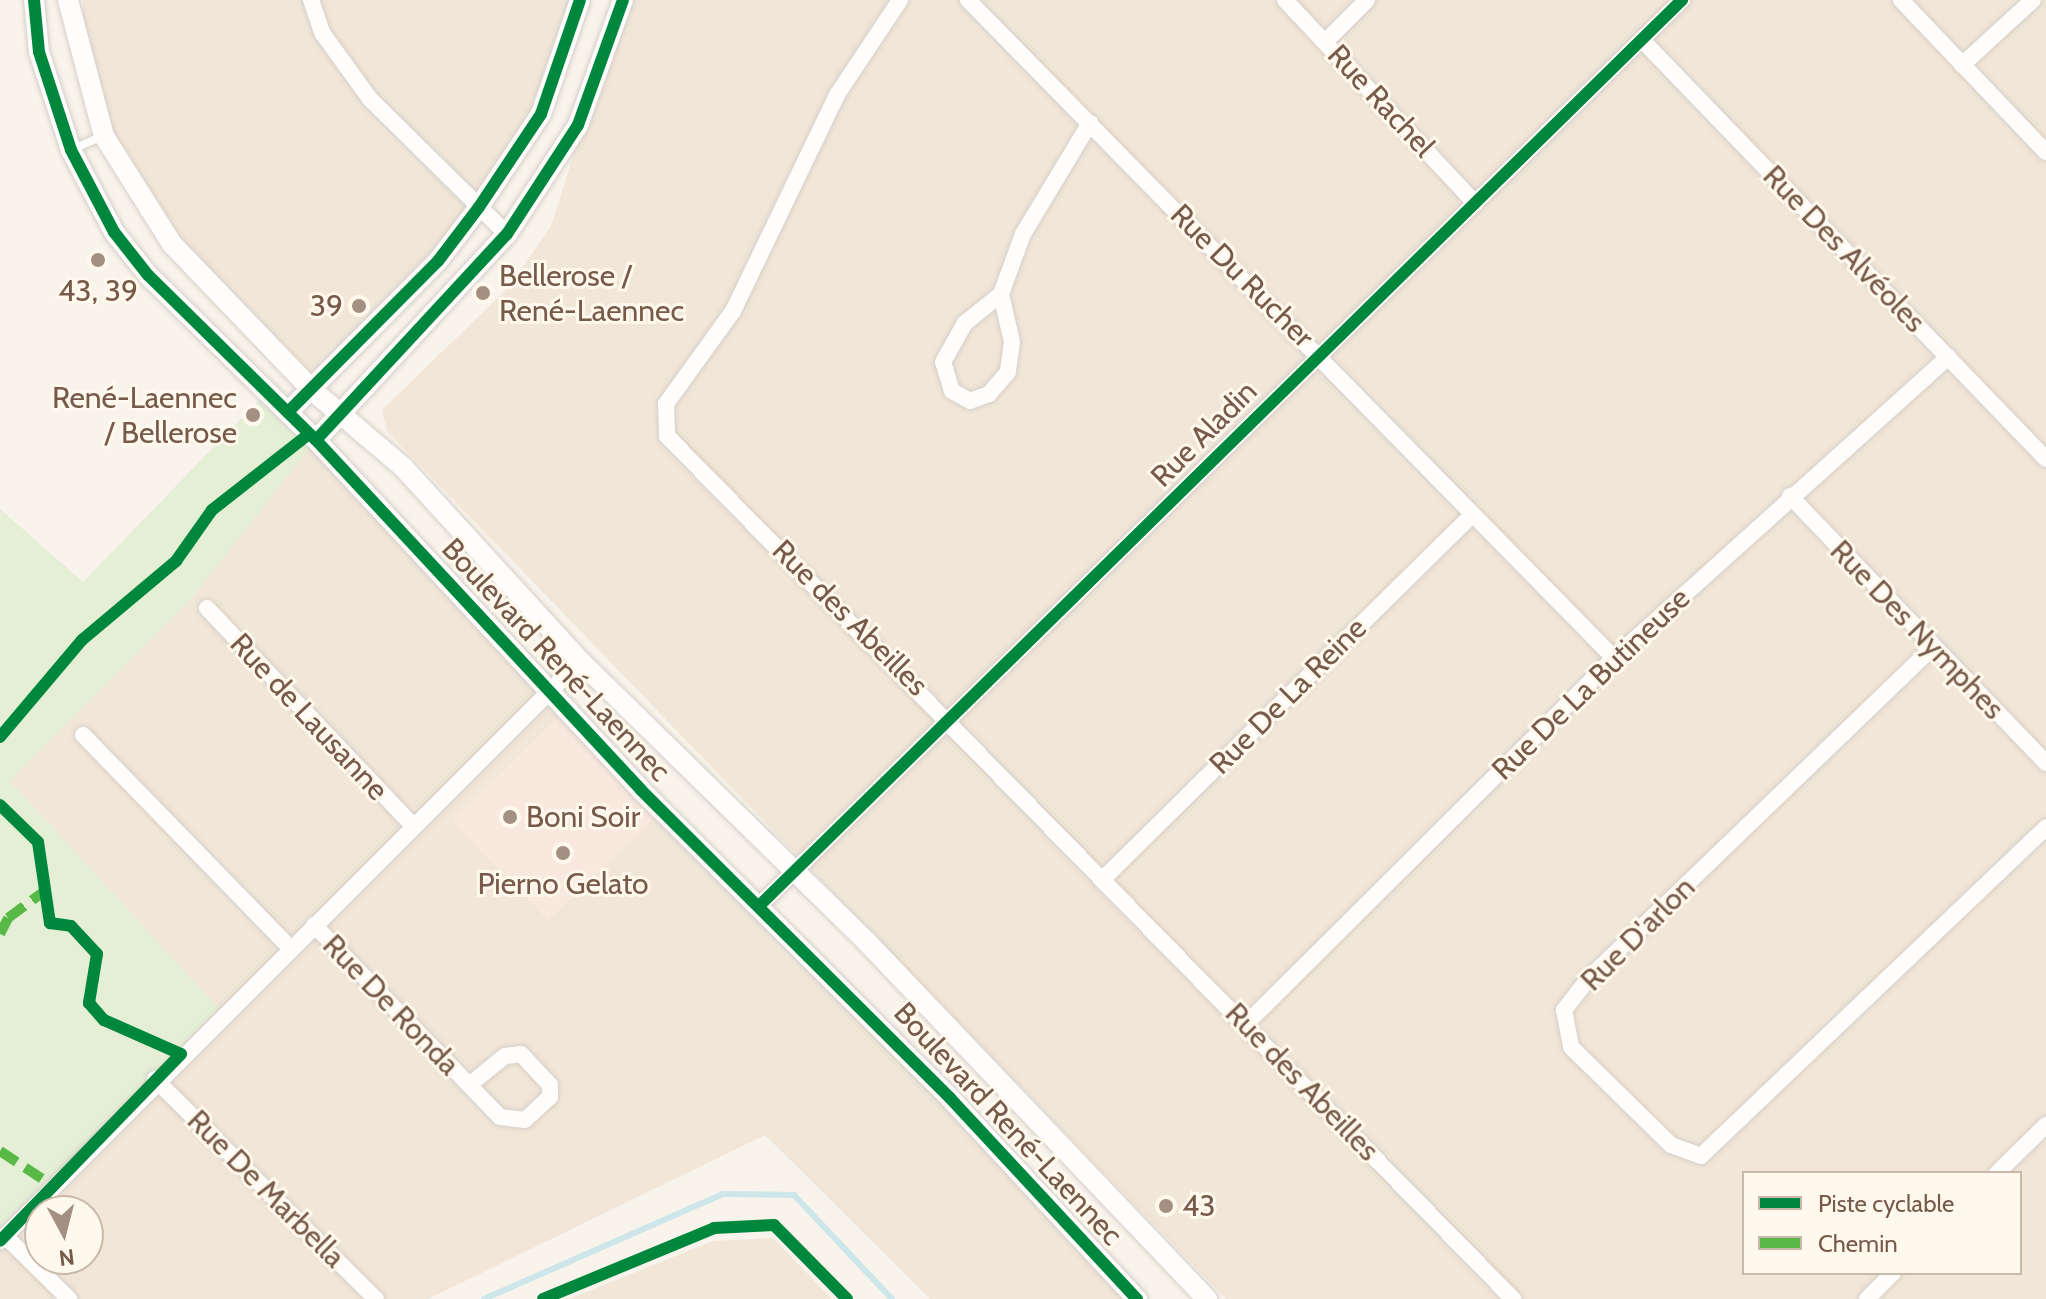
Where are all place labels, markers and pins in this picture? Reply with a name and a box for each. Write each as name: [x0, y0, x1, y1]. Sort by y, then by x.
marker: 43, 39: [89, 251, 107, 269]
place label: Bellerose / René-Laennec: [499, 258, 684, 328]
place label: 43, 39: [58, 273, 138, 309]
marker: Bellerose / René-Laennec: [474, 284, 492, 302]
place label: 39: [310, 288, 343, 324]
marker: 39: [350, 297, 368, 315]
place label: René-Laennec / Bellerose: [52, 380, 237, 450]
marker: René-Laennec / Bellerose: [244, 406, 262, 424]
place label: Boni Soir: [526, 799, 640, 835]
marker: Boni Soir: [501, 808, 519, 826]
marker: Pierno Gelato: [554, 844, 572, 862]
place label: Pierno Gelato: [477, 866, 649, 902]
place label: 43: [1182, 1188, 1216, 1224]
marker: 43: [1157, 1197, 1175, 1215]

